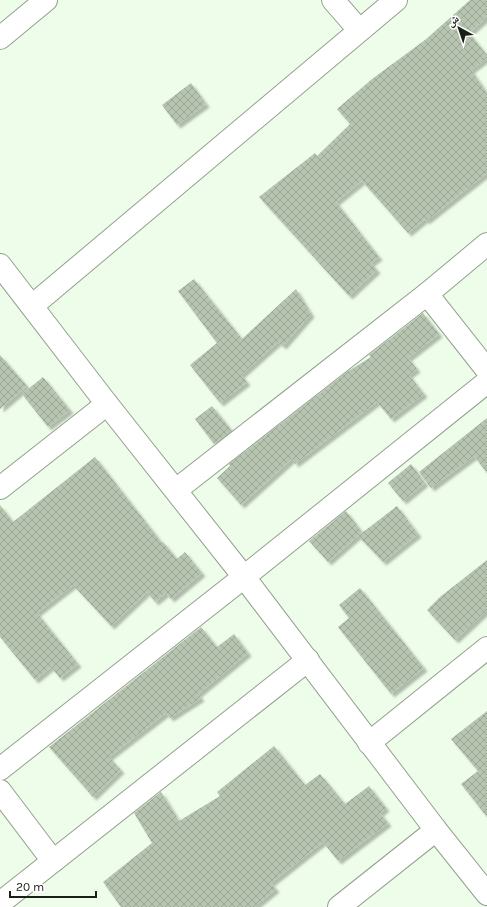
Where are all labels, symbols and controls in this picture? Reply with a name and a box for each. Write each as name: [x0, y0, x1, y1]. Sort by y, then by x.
north arrow: [439, 8, 479, 48]
text: ش: [444, 12, 462, 30]
scale bar: [10, 873, 96, 899]
text: 20 m: [16, 880, 44, 894]

